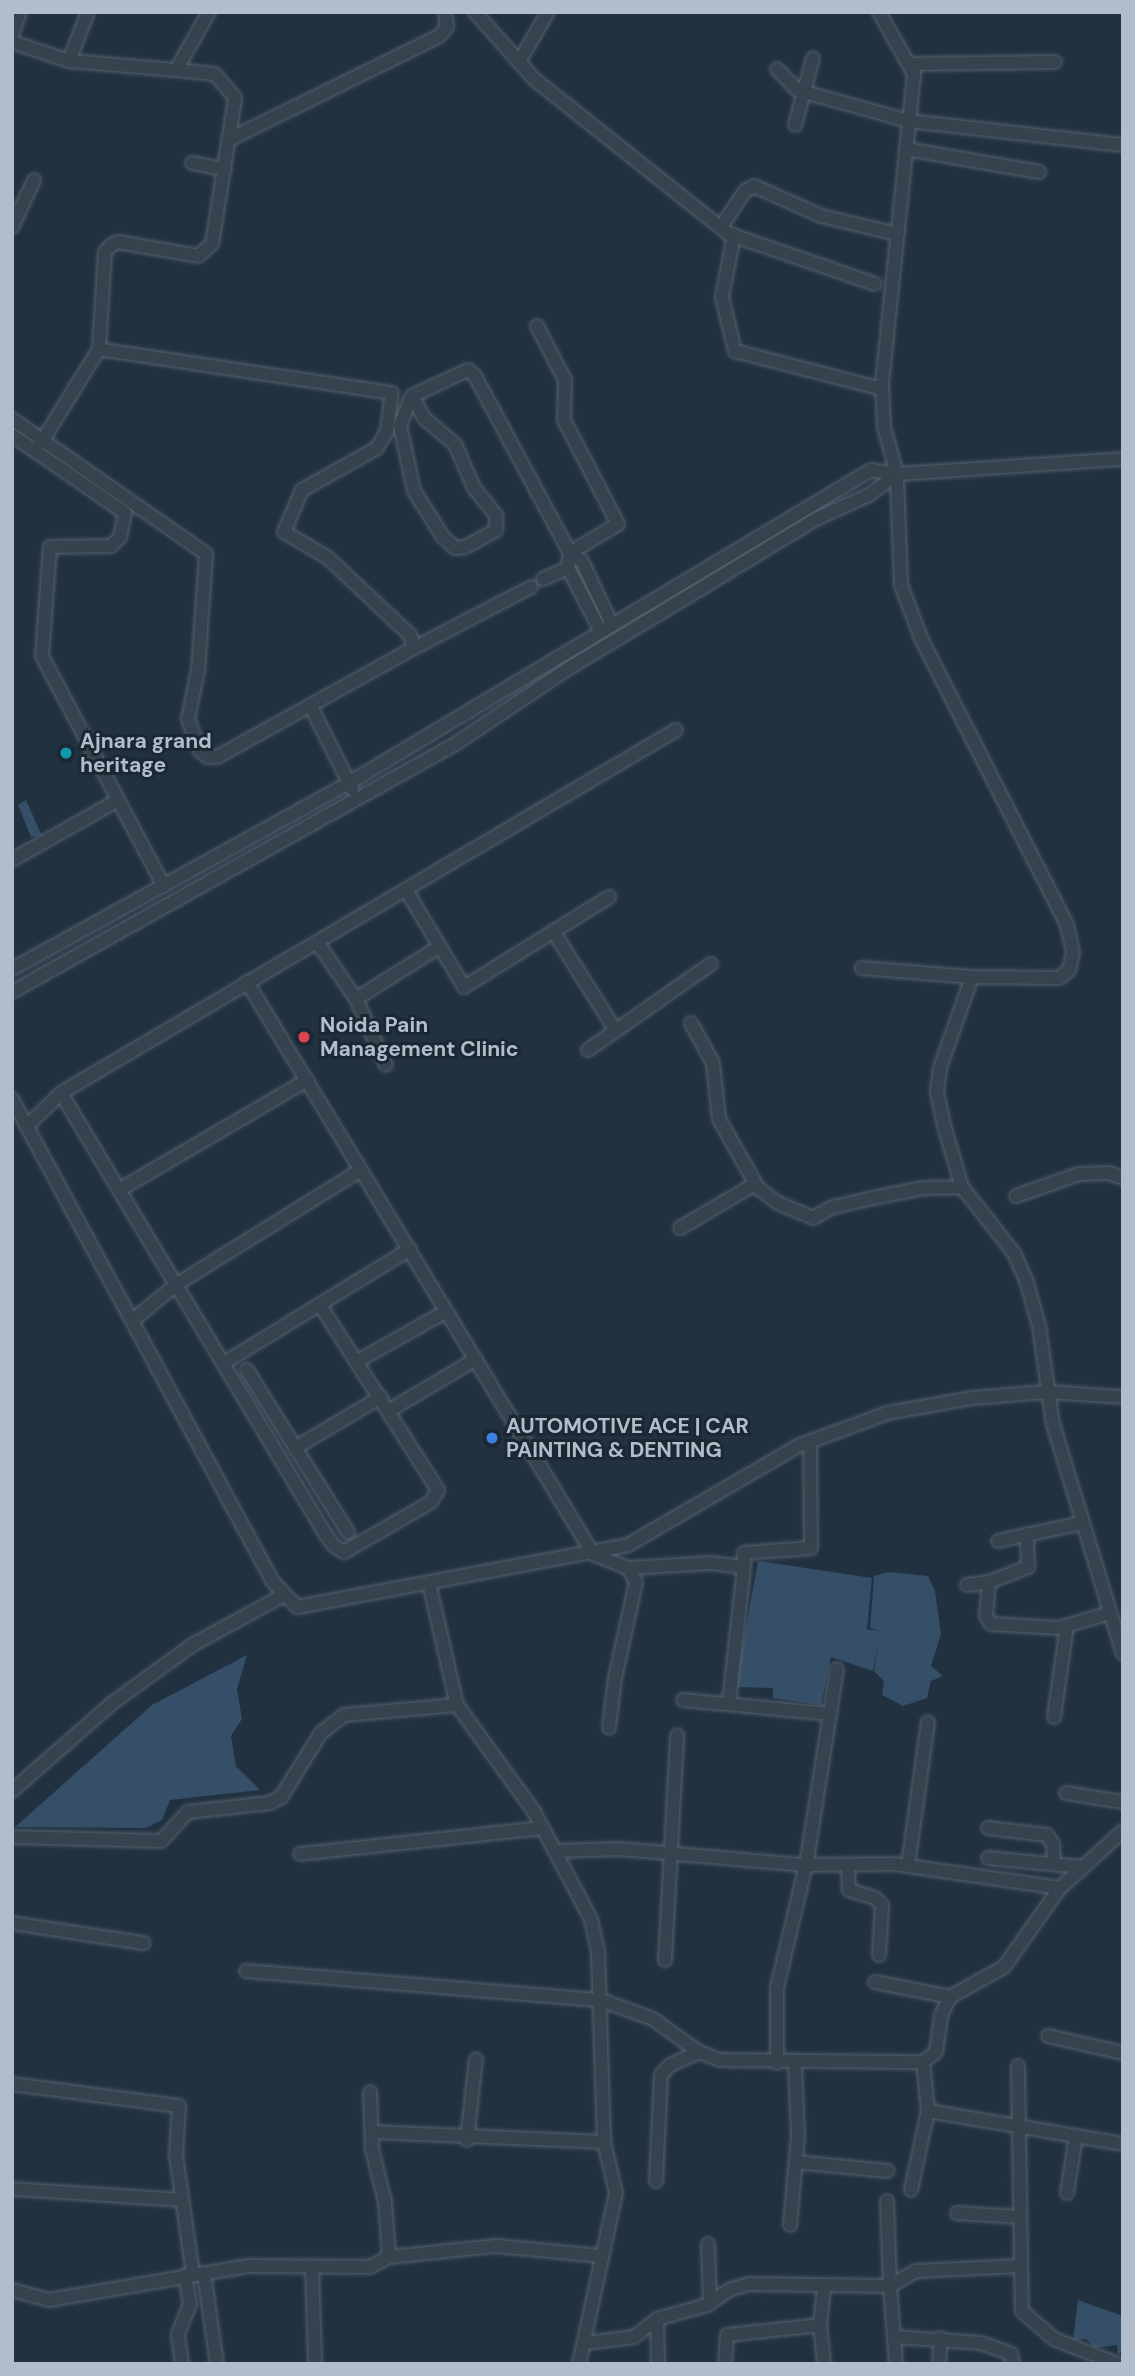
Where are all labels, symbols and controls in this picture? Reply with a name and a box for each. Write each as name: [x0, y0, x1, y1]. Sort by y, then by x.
place label: Ajnara grand heritage: [80, 728, 212, 778]
marker: Ajnara grand heritage: [58, 745, 74, 761]
place label: Noida Pain Management Clinic: [320, 1012, 519, 1062]
marker: Noida Pain Management Clinic: [294, 1027, 314, 1047]
place label: AUTOMOTIVE ACE | CAR PAINTING & DENTING: [506, 1413, 749, 1463]
marker: AUTOMOTIVE ACE | CAR PAINTING & DENTING: [484, 1430, 500, 1446]

